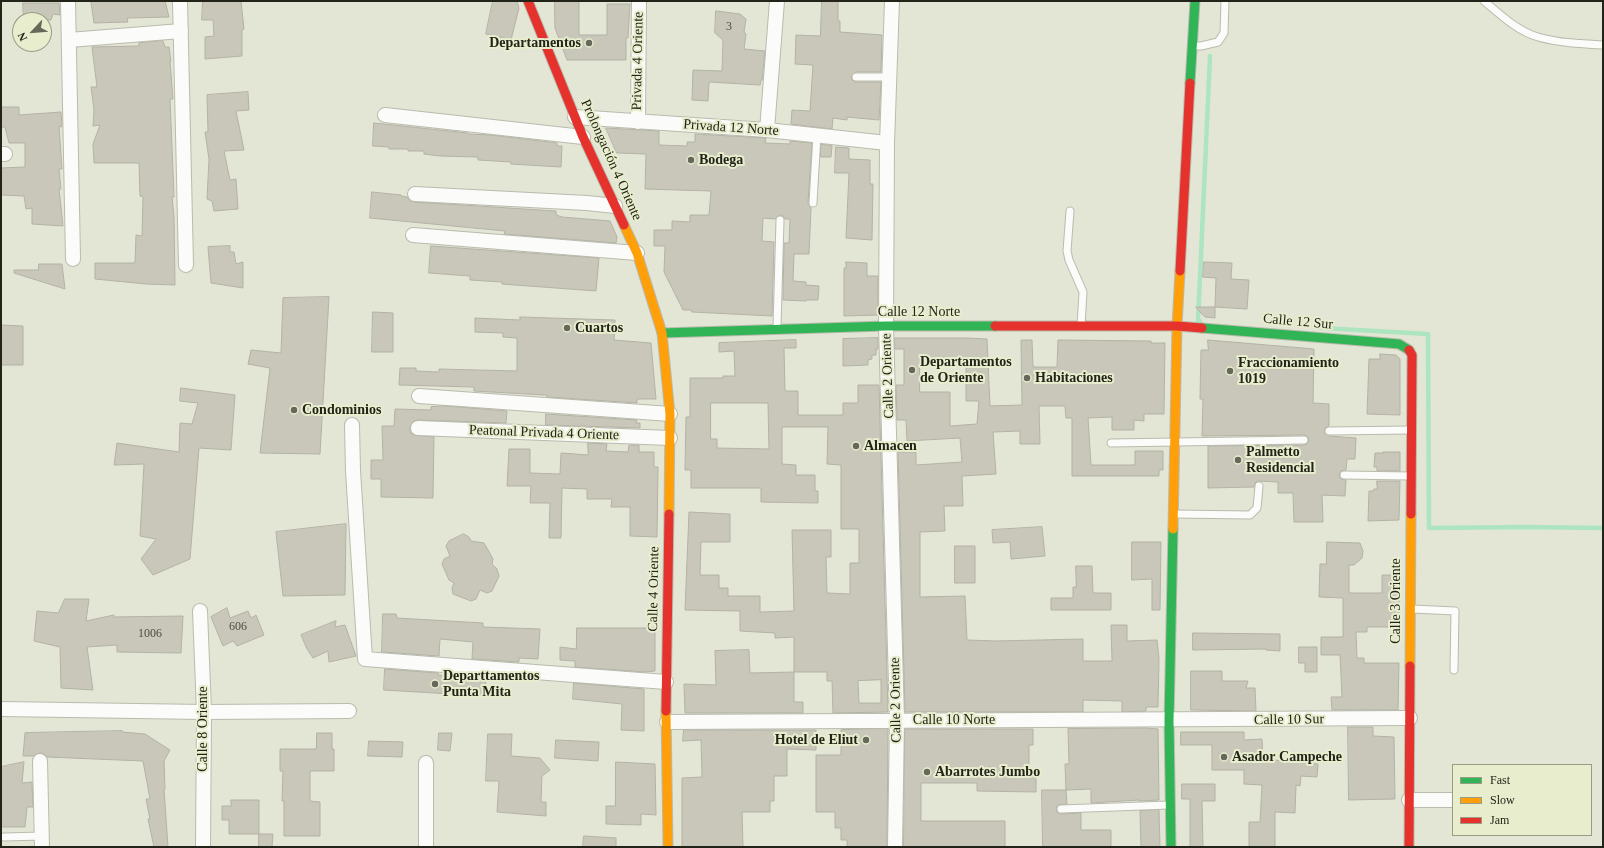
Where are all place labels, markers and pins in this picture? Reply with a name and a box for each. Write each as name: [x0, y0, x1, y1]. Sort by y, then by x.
place label: Departamentos: [489, 35, 581, 51]
marker: Departamentos: [584, 38, 594, 48]
place label: Bodega: [699, 152, 743, 168]
marker: Bodega: [686, 155, 696, 165]
place label: Cuartos: [575, 320, 623, 336]
marker: Cuartos: [562, 323, 572, 333]
place label: Departamentos de Oriente: [920, 354, 1012, 386]
place label: Fraccionamiento 1019: [1238, 355, 1339, 388]
marker: Departamentos de Oriente: [907, 365, 917, 375]
marker: Fraccionamiento 1019: [1225, 366, 1235, 376]
place label: Habitaciones: [1035, 370, 1113, 386]
marker: Habitaciones: [1022, 373, 1032, 383]
place label: Condominios: [302, 402, 381, 418]
marker: Condominios: [289, 405, 299, 415]
place label: Almacen: [864, 438, 917, 454]
marker: Almacen: [851, 441, 861, 451]
place label: Palmetto Residencial: [1246, 444, 1314, 476]
marker: Palmetto Residencial: [1233, 455, 1243, 465]
place label: Departtamentos Punta Mita: [443, 668, 539, 700]
marker: Departtamentos Punta Mita: [430, 679, 440, 689]
place label: Hotel de Eliut: [775, 732, 858, 748]
marker: Hotel de Eliut: [861, 735, 871, 745]
place label: Asador Campeche: [1232, 749, 1342, 765]
marker: Asador Campeche: [1219, 752, 1229, 762]
place label: Abarrotes Jumbo: [935, 764, 1040, 780]
marker: Abarrotes Jumbo: [922, 767, 932, 777]

